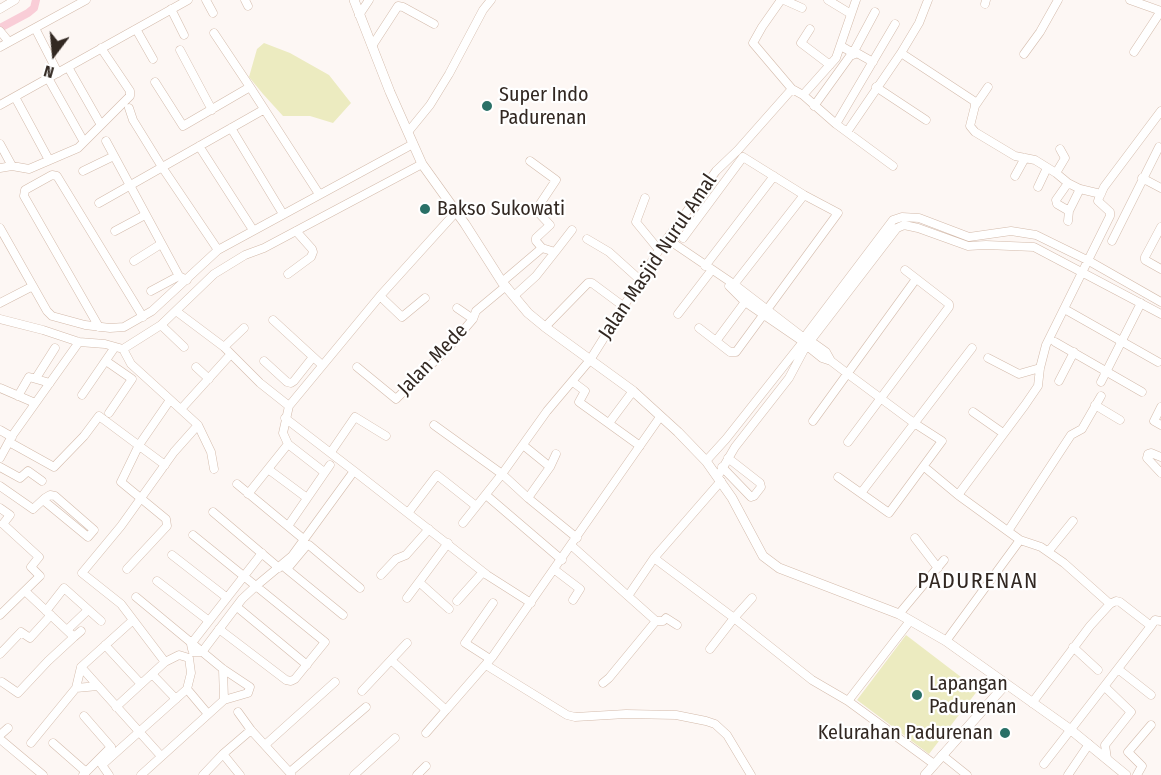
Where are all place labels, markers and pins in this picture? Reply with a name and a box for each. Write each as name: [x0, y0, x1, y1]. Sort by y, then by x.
place label: Super Indo Padurenan: [499, 83, 589, 130]
marker: Super Indo Padurenan: [480, 99, 494, 113]
place label: Bakso Sukowati: [437, 197, 565, 221]
marker: Bakso Sukowati: [418, 202, 432, 216]
place label: Lapangan Padurenan: [929, 672, 1017, 719]
marker: Lapangan Padurenan: [910, 688, 924, 702]
place label: Kelurahan Padurenan: [818, 721, 993, 745]
marker: Kelurahan Padurenan: [998, 726, 1012, 740]

